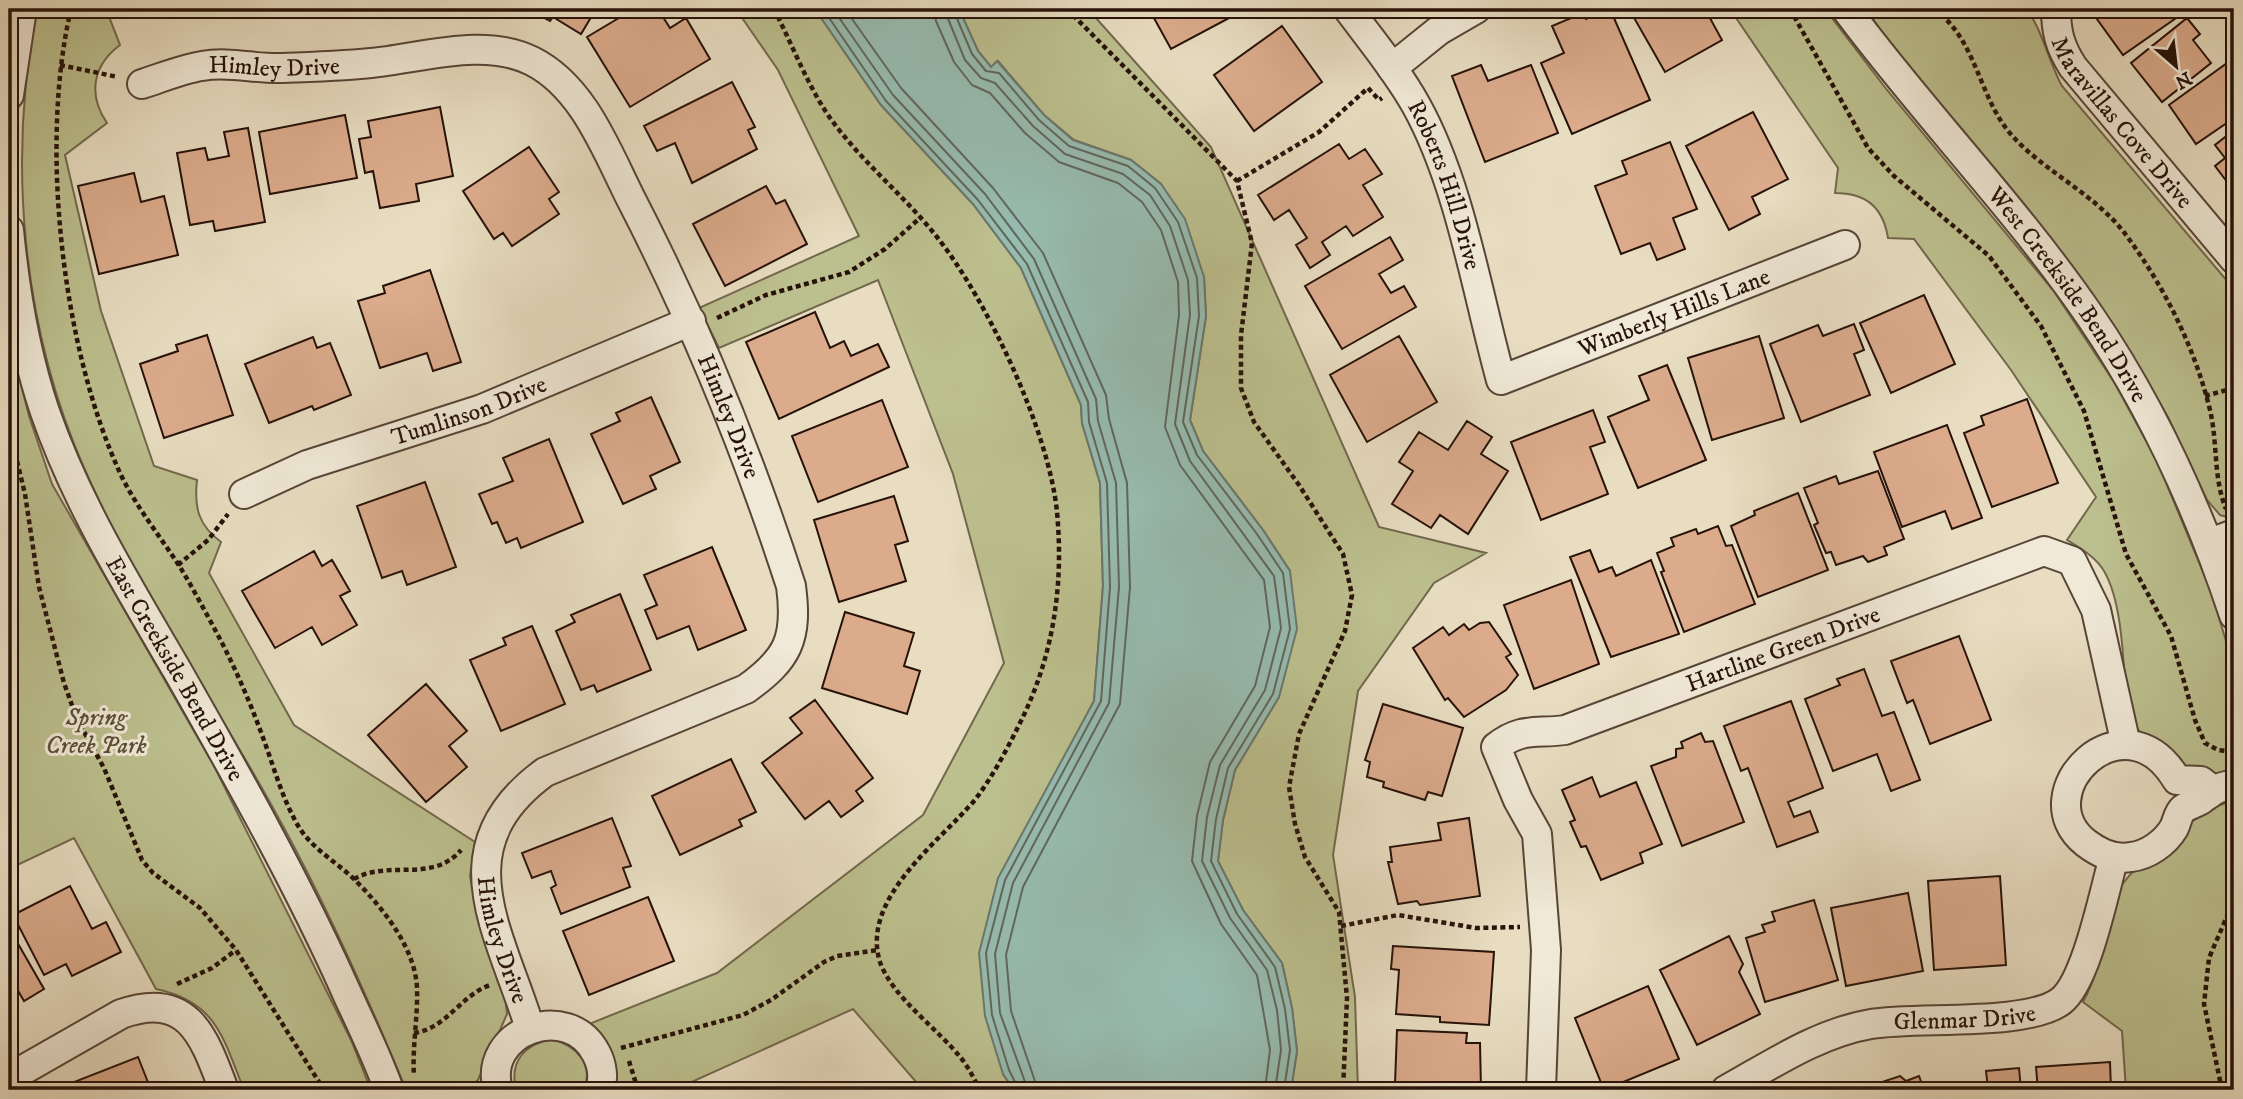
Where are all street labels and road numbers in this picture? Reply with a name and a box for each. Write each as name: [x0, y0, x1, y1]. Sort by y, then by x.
street label: Maravillas Cove Drive: [2044, 32, 2199, 215]
street label: Himley Drive: [208, 50, 341, 84]
street label: Roberts Hill Drive: [1400, 95, 1487, 273]
street label: West Creekside Bend Drive: [1980, 180, 2154, 408]
street label: Wimberly Hills Lane: [1573, 262, 1774, 365]
street label: Himley Drive: [690, 350, 766, 483]
street label: Tumlinson Drive: [388, 370, 551, 453]
street label: East Creekside Bend Drive: [98, 551, 251, 787]
street label: Hartline Green Drive: [1682, 600, 1884, 699]
street label: Himley Drive: [470, 875, 535, 1008]
street label: Glenmar Drive: [1893, 998, 2039, 1038]

